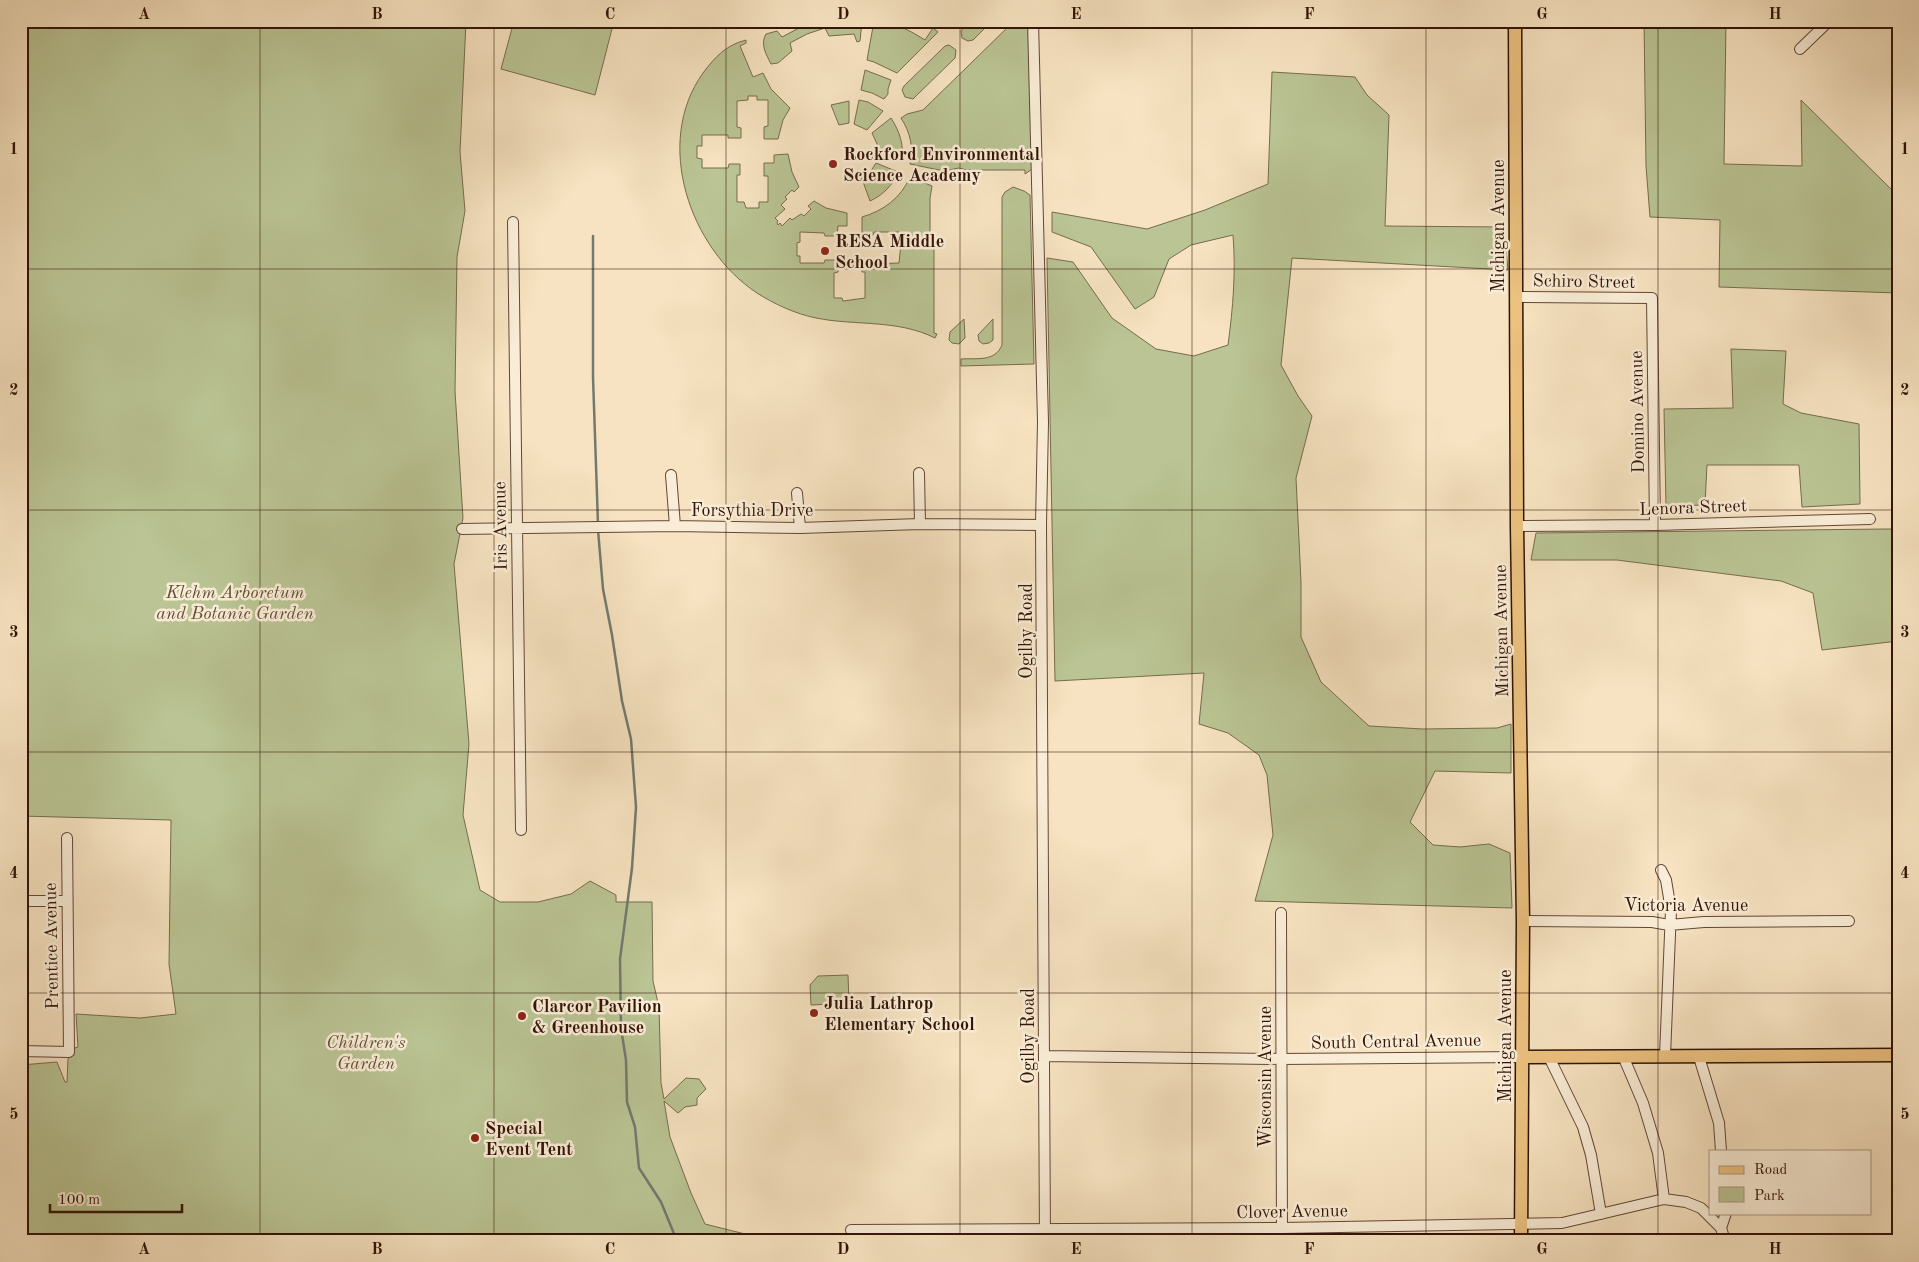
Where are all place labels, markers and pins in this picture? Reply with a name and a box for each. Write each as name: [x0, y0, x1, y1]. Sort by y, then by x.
place label: Rockford Environmental Science Academy: [843, 146, 1040, 185]
marker: Rockford Environmental Science Academy: [827, 158, 839, 170]
place label: RESA Middle School: [835, 233, 944, 272]
marker: RESA Middle School: [819, 245, 831, 257]
place label: Julia Lathrop Elementary School: [824, 995, 975, 1034]
place label: Clarcor Pavilion & Greenhouse: [532, 998, 662, 1037]
marker: Julia Lathrop Elementary School: [808, 1007, 820, 1019]
marker: Clarcor Pavilion & Greenhouse: [516, 1010, 528, 1022]
place label: Special Event Tent: [485, 1120, 573, 1159]
marker: Special Event Tent: [469, 1132, 481, 1144]

